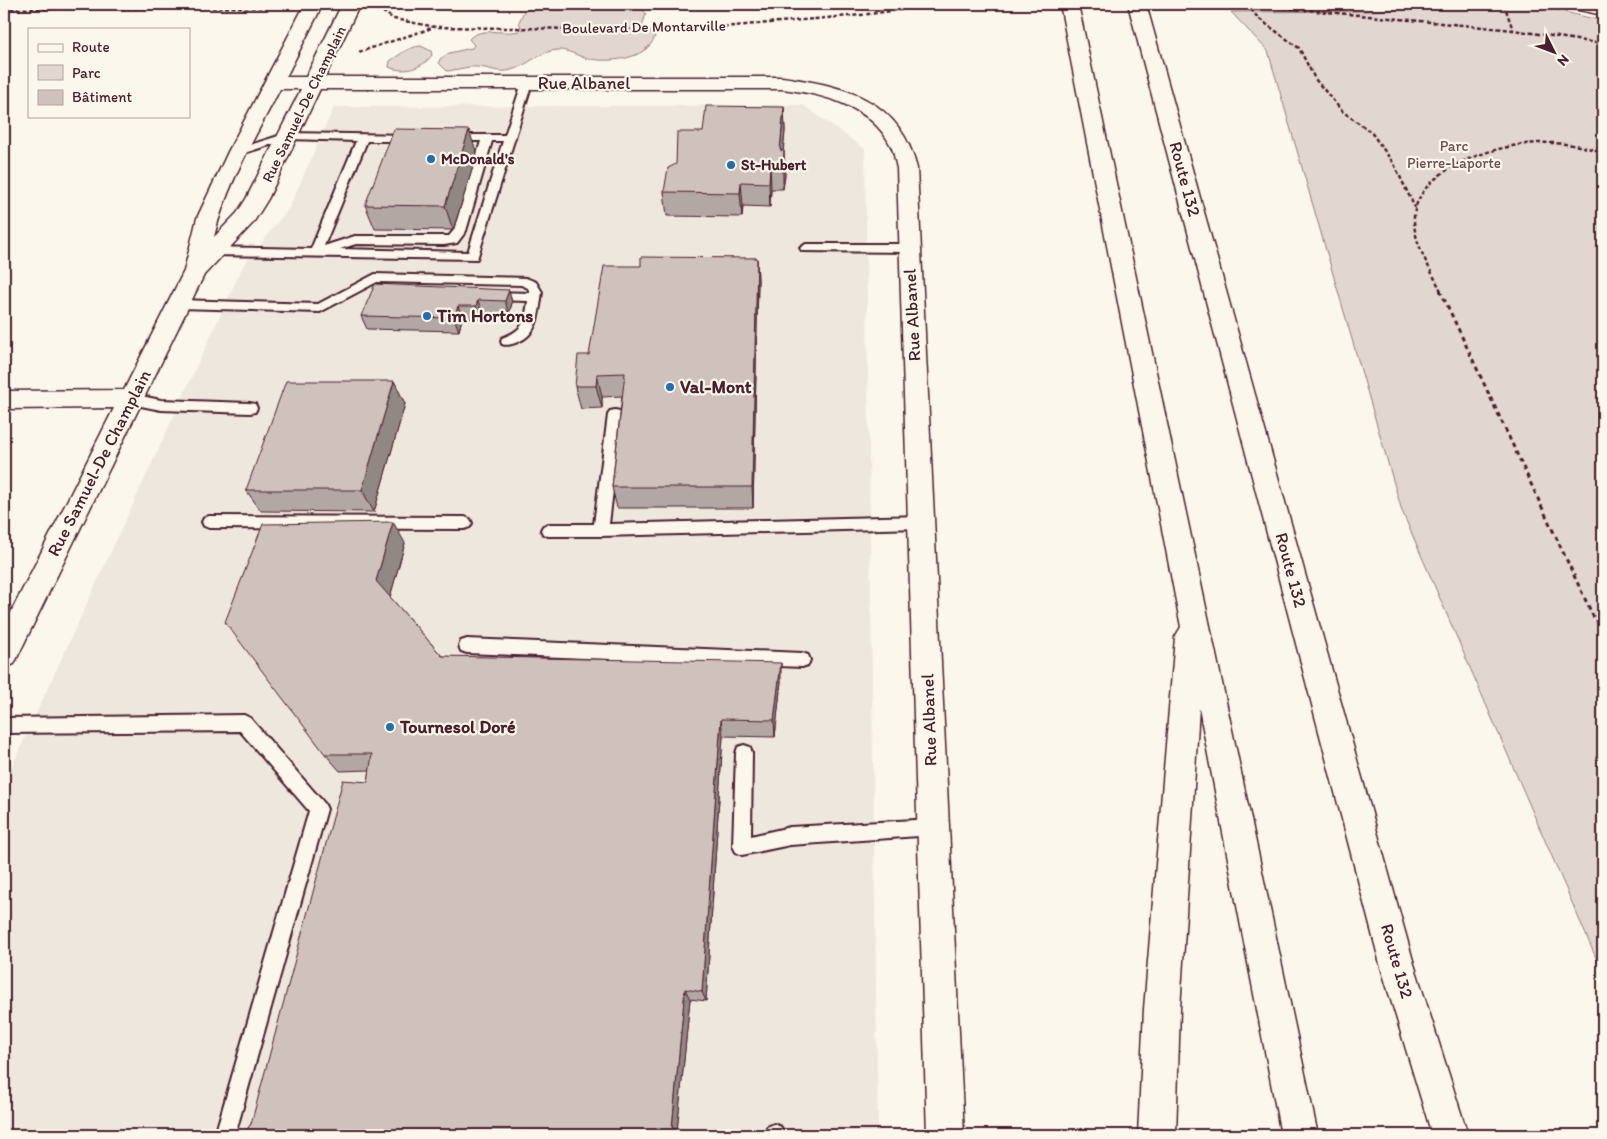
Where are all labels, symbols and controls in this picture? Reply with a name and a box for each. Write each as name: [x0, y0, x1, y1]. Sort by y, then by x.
street label: Boulevard De Montarville: [562, 17, 726, 37]
street label: Rue Samuel-De Champlain: [258, 22, 350, 185]
legend: [28, 28, 190, 118]
north arrow: [1530, 28, 1580, 78]
text: Route: [72, 38, 110, 56]
text: N: [1554, 51, 1573, 70]
text: Parc: [72, 64, 101, 82]
street label: Rue Albanel: [538, 72, 630, 94]
text: Bâtiment: [72, 88, 133, 106]
park label: Parc Pierre-Laporte: [1407, 137, 1501, 172]
street label: Route 132: [1164, 139, 1206, 220]
place label: McDonald's: [441, 150, 515, 168]
marker: McDonald's: [425, 153, 437, 165]
place label: St-Hubert: [741, 156, 807, 174]
marker: St-Hubert: [725, 159, 737, 171]
street label: Rue Albanel: [899, 268, 925, 362]
place label: Tim Hortons: [436, 305, 533, 327]
marker: Tim Hortons: [421, 310, 433, 322]
street label: Rue Samuel-De Champlain: [42, 366, 156, 560]
place label: Val-Mont: [680, 376, 752, 398]
marker: Val-Mont: [664, 381, 676, 393]
street label: Route 132: [1270, 530, 1312, 611]
street label: Rue Albanel: [916, 673, 942, 767]
place label: Tournesol Doré: [399, 716, 516, 738]
marker: Tournesol Doré: [384, 721, 396, 733]
street label: Route 132: [1376, 921, 1418, 1002]

